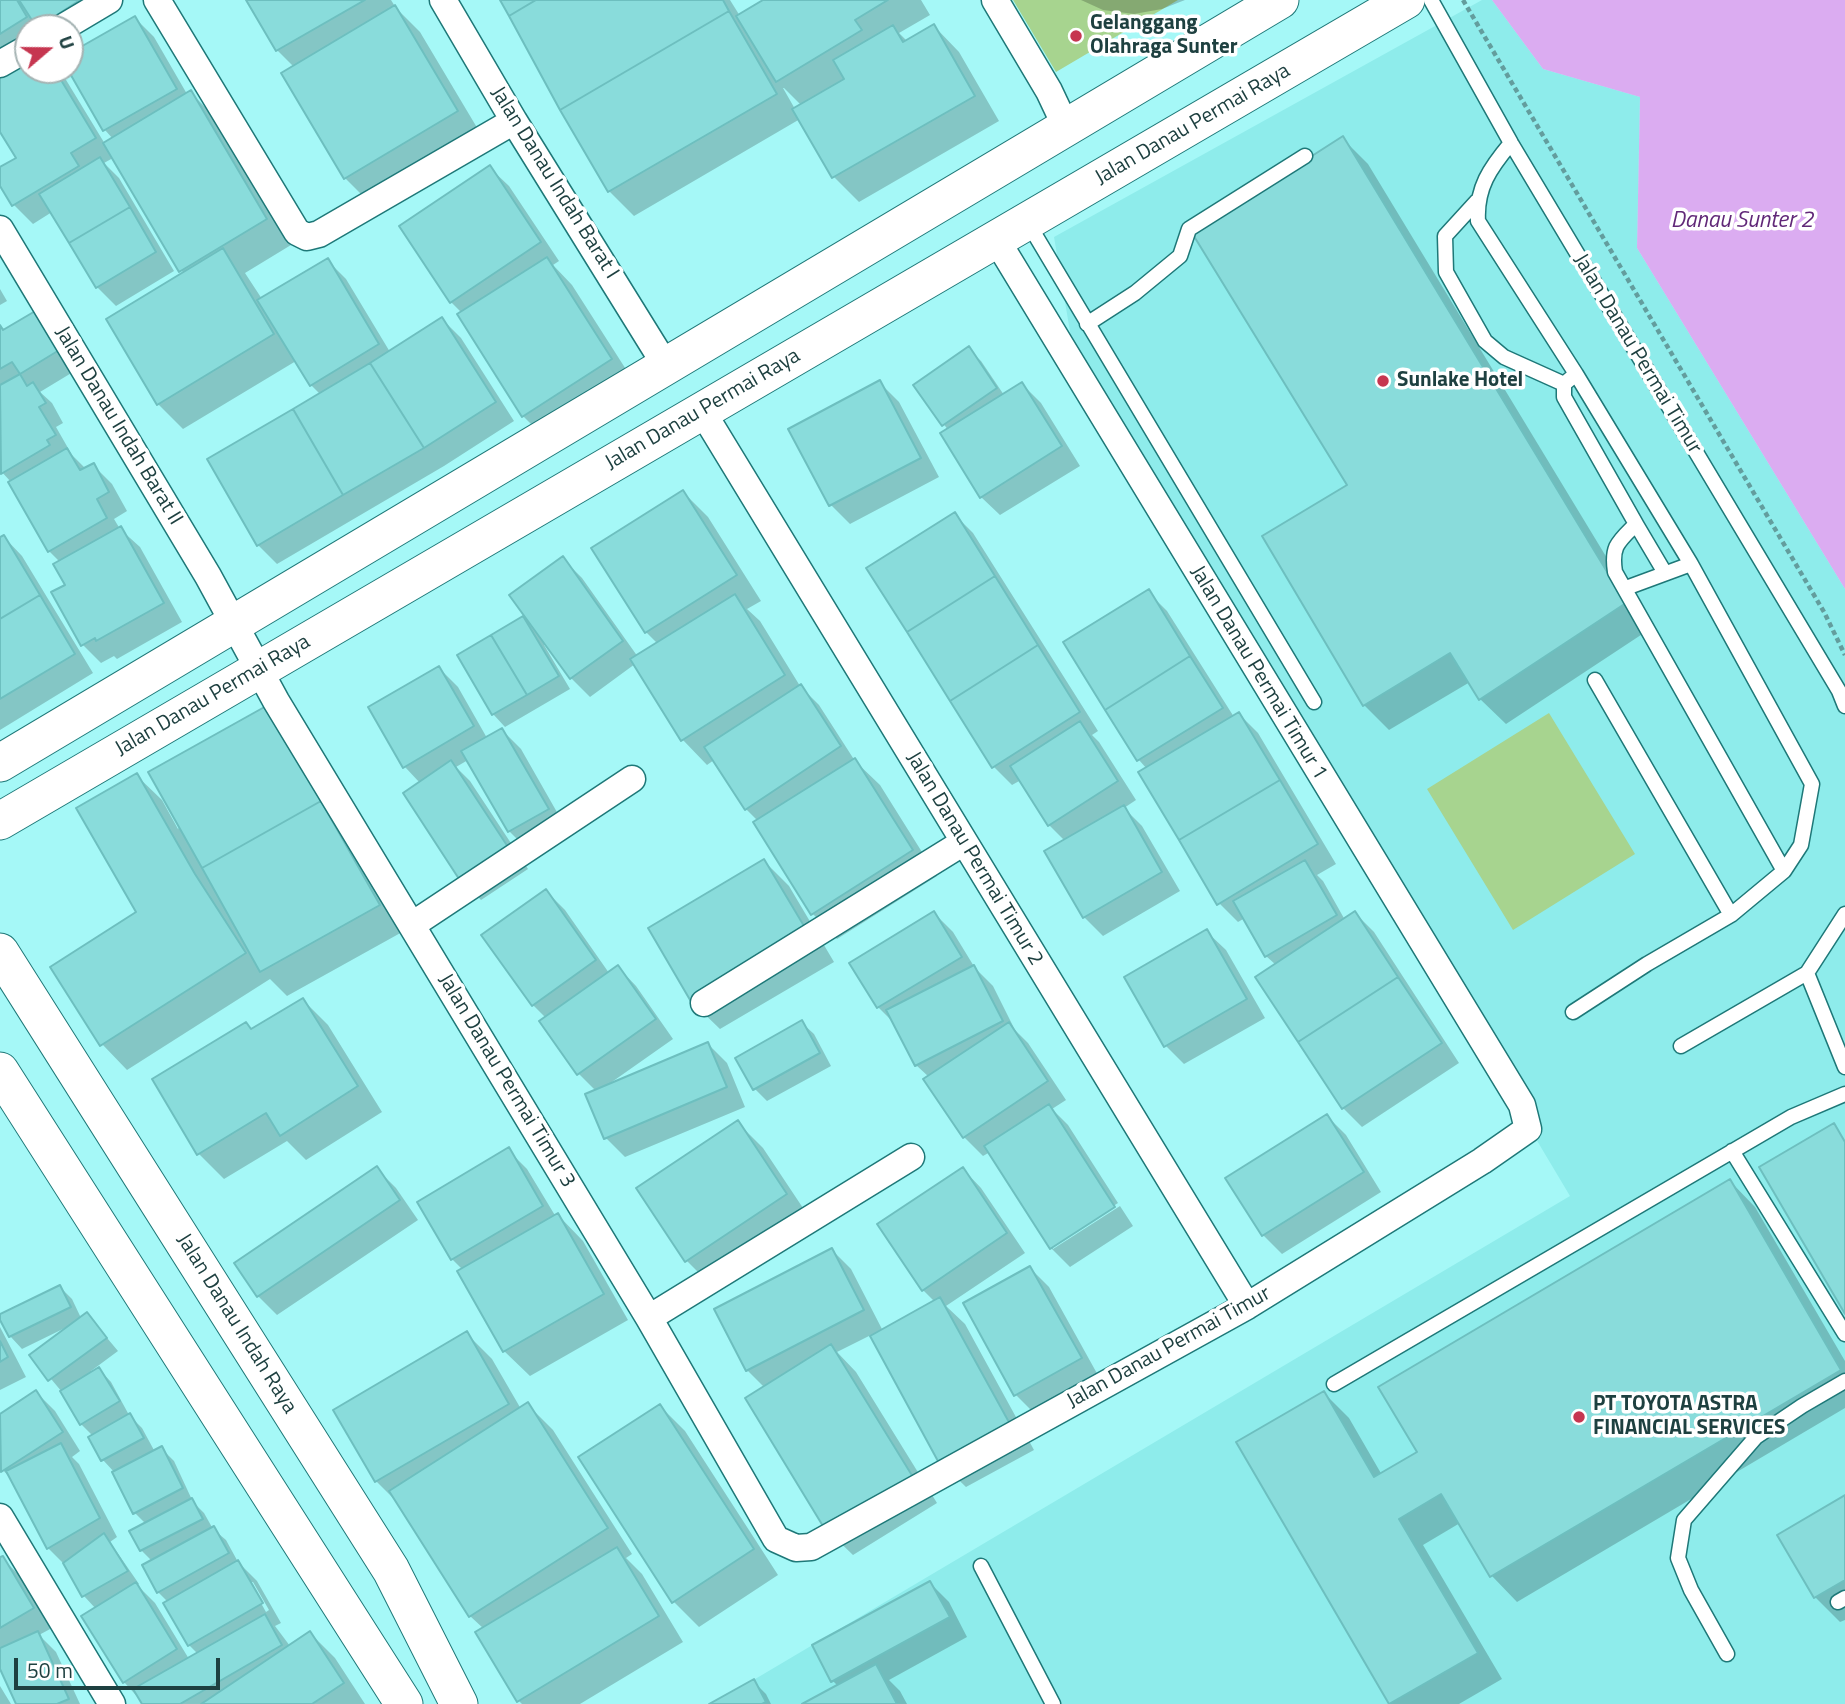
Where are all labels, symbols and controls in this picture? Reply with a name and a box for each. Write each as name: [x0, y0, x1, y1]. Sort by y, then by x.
place label: Gelanggang Olahraga Sunter: [1090, 11, 1238, 61]
north arrow: [14, 14, 84, 84]
marker: Gelanggang Olahraga Sunter: [1068, 28, 1084, 44]
text: U: [52, 32, 83, 53]
street label: Jalan Danau Permai Raya: [1091, 59, 1295, 191]
street label: Jalan Danau Indah Barat I: [485, 82, 623, 284]
water label: Danau Sunter 2: [1671, 207, 1813, 235]
street label: Jalan Danau Permai Timur: [1567, 250, 1707, 458]
street label: Jalan Danau Indah Barat II: [49, 322, 187, 530]
street label: Jalan Danau Permai Raya: [601, 344, 805, 476]
place label: Sunlake Hotel: [1397, 368, 1523, 394]
marker: Sunlake Hotel: [1375, 373, 1391, 389]
street label: Jalan Danau Permai Timur 1: [1184, 561, 1332, 785]
street label: Jalan Danau Permai Raya: [111, 630, 315, 762]
street label: Jalan Danau Permai Timur 2: [900, 747, 1048, 971]
street label: Jalan Danau Permai Timur 3: [432, 969, 580, 1193]
street label: Jalan Danau Indah Raya: [170, 1229, 302, 1419]
street label: Jalan Danau Permai Timur: [1063, 1282, 1275, 1414]
place label: PT TOYOTA ASTRA FINANCIAL SERVICES: [1593, 1392, 1786, 1442]
marker: PT TOYOTA ASTRA FINANCIAL SERVICES: [1571, 1409, 1587, 1425]
scale bar: [18, 1644, 224, 1688]
text: 50 m: [27, 1654, 73, 1686]

